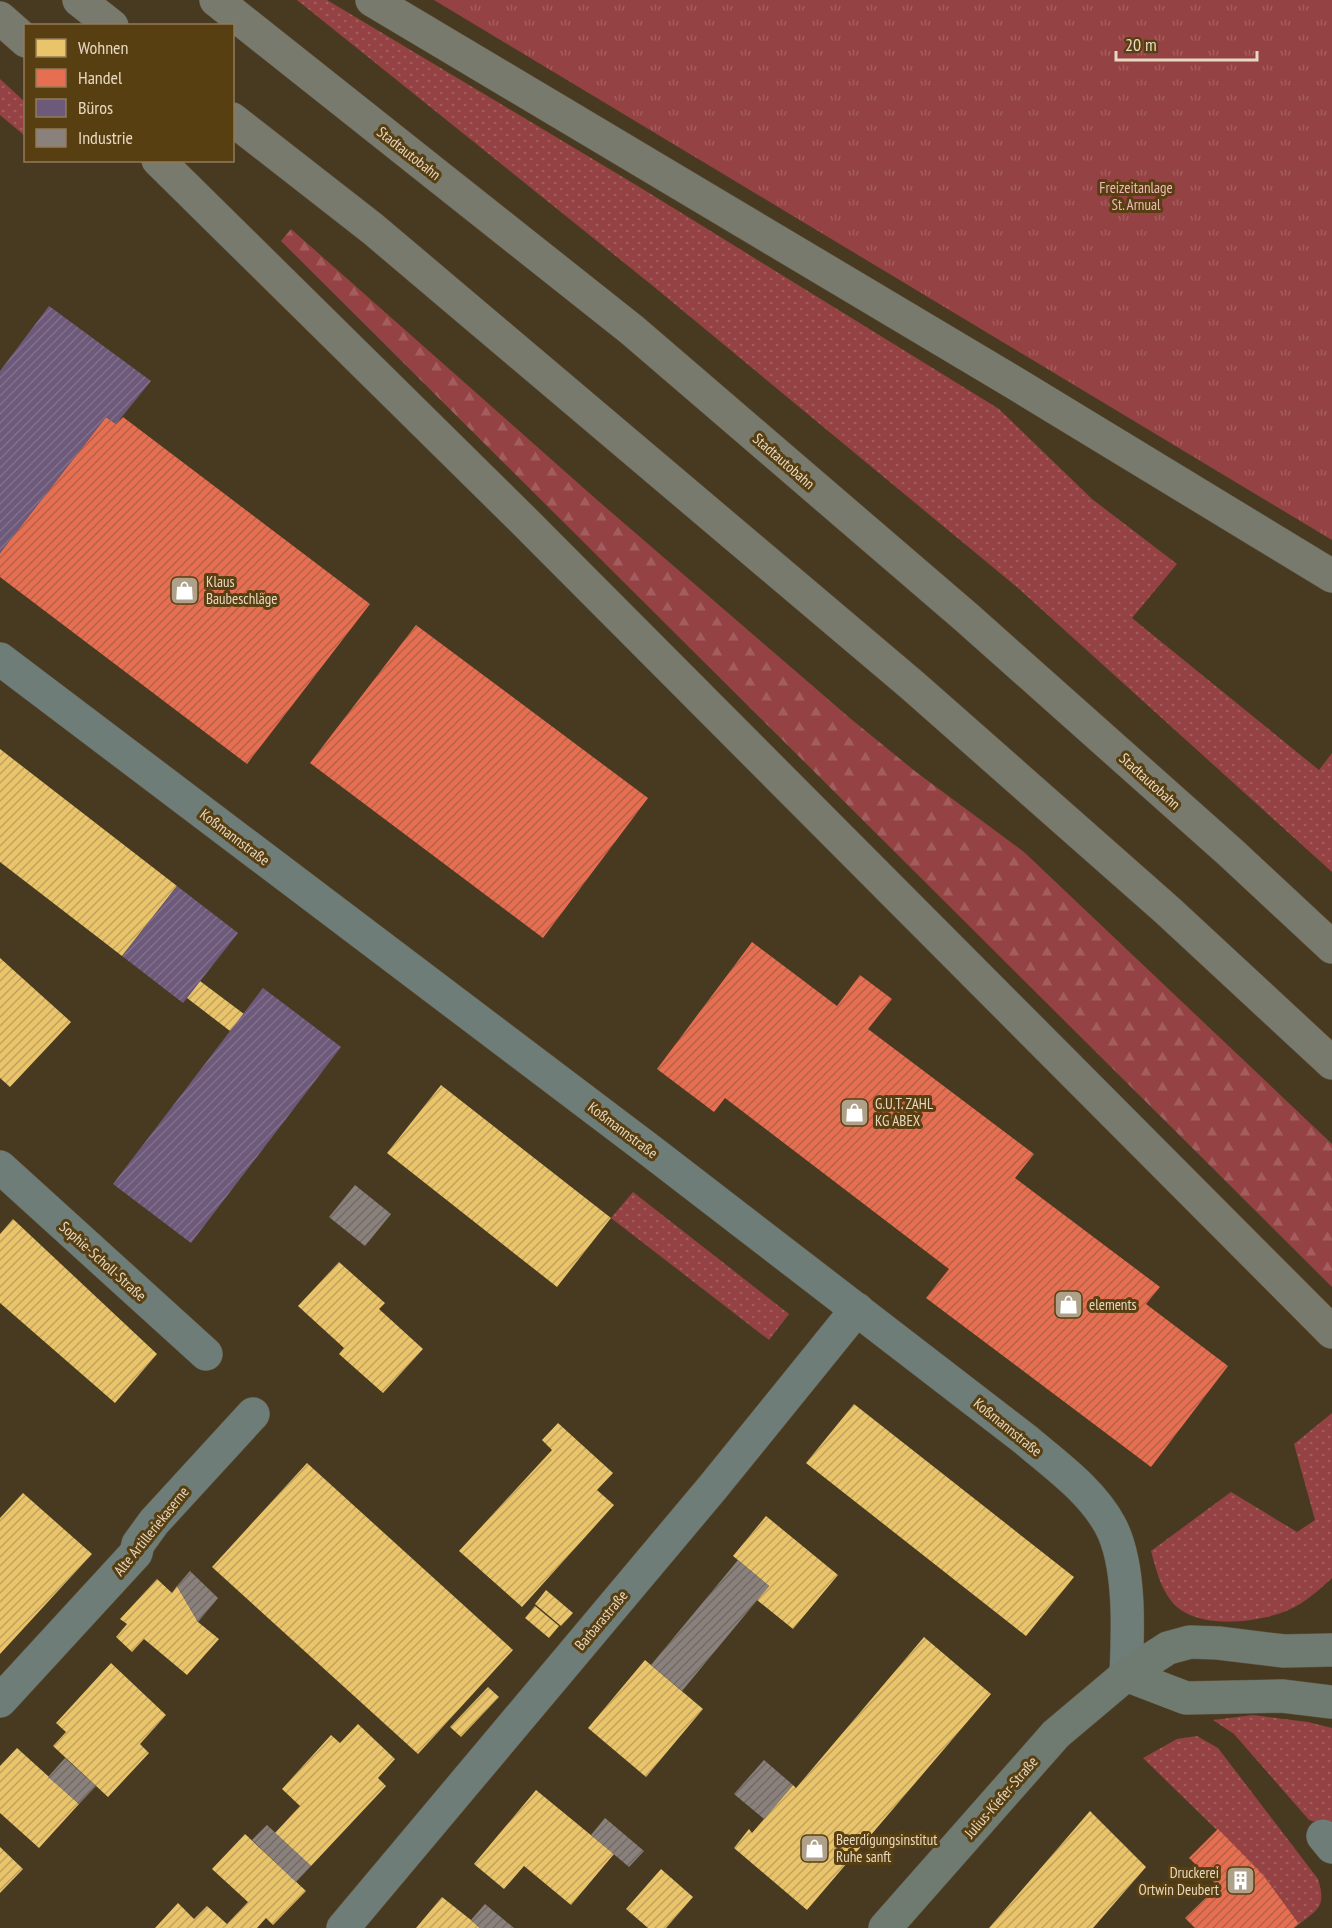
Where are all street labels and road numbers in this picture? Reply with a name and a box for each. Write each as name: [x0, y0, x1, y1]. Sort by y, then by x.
street label: Stadtautobahn: [373, 122, 445, 184]
street label: Stadtautobahn: [749, 429, 819, 493]
street label: Stadtautobahn: [1115, 749, 1185, 813]
street label: Koßmannstraße: [196, 805, 274, 869]
street label: Koßmannstraße: [584, 1098, 662, 1162]
street label: Sophie-Scholl-Straße: [56, 1217, 150, 1305]
street label: Koßmannstraße: [970, 1394, 1046, 1460]
street label: Alte Artilleriekaserne: [109, 1483, 193, 1579]
street label: Barbarastraße: [570, 1586, 632, 1654]
street label: Julius-Kiefer-Straße: [960, 1752, 1042, 1843]

